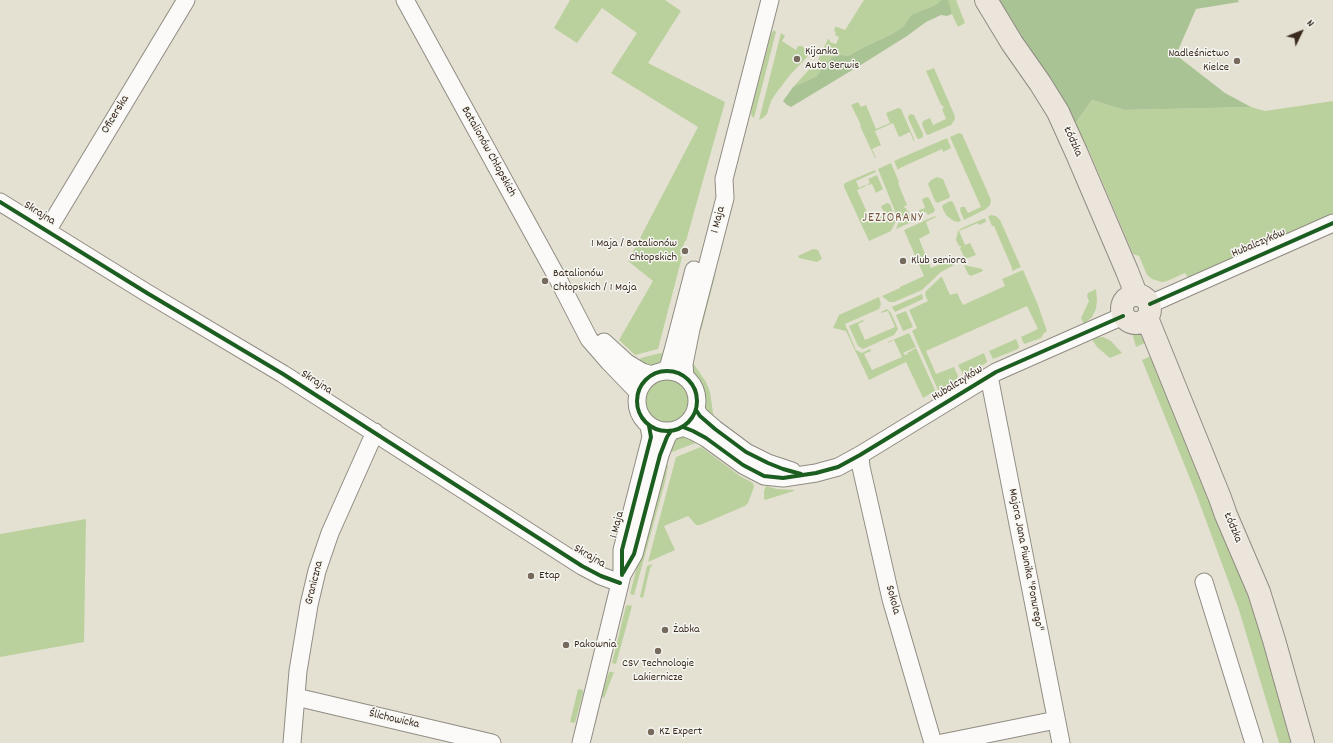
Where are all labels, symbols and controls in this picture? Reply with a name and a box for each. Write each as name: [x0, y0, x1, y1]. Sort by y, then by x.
north arrow: [1281, 12, 1321, 52]
text: N: [1302, 16, 1317, 31]
place label: Kijanka Auto Serwis: [805, 45, 859, 73]
place label: Nadleśnictwo Kielce: [1168, 47, 1229, 75]
marker: Kijanka Auto Serwis: [792, 54, 802, 64]
marker: Nadleśnictwo Kielce: [1232, 56, 1242, 66]
street label: Oficerska: [99, 93, 133, 137]
street label: Batalionów Chłopskich: [457, 104, 519, 200]
street label: Łódzka: [1059, 125, 1085, 159]
street label: Skrajna: [21, 199, 57, 229]
street label: 1 Maja: [709, 205, 729, 235]
district label: JEZIORANY: [862, 211, 924, 227]
street label: Hubalczyków: [1230, 226, 1288, 262]
place label: 1 Maja / Batalionów Chłopskich: [591, 237, 677, 265]
marker: 1 Maja / Batalionów Chłopskich: [680, 246, 690, 256]
place label: Klub seniora: [911, 254, 966, 268]
marker: Klub seniora: [898, 256, 908, 266]
place label: Batalionów Chłopskich / 1 Maja: [553, 267, 637, 295]
marker: Batalionów Chłopskich / 1 Maja: [540, 276, 550, 286]
street label: Hubalczyków: [930, 363, 986, 405]
street label: Skrajna: [298, 368, 334, 398]
street label: Majora Jana Piwnika "Ponurego": [1004, 488, 1046, 632]
street label: 1 Maja: [608, 510, 628, 540]
street label: Łódzka: [1219, 511, 1245, 545]
street label: Skrajna: [570, 542, 608, 572]
street label: Graniczna: [303, 560, 327, 606]
place label: Etap: [539, 569, 560, 583]
marker: Etap: [526, 571, 536, 581]
street label: Sokola: [881, 584, 903, 616]
place label: Żabka: [673, 623, 700, 637]
marker: Żabka: [660, 625, 670, 635]
place label: Pakownia: [574, 638, 616, 652]
marker: Pakownia: [561, 640, 571, 650]
marker: CSV Technologie Lakiernicze: [653, 646, 663, 656]
place label: CSV Technologie Lakiernicze: [622, 657, 694, 685]
street label: Ślichowicka: [368, 707, 420, 733]
place label: KZ Expert: [659, 725, 702, 739]
marker: KZ Expert: [646, 727, 656, 737]

